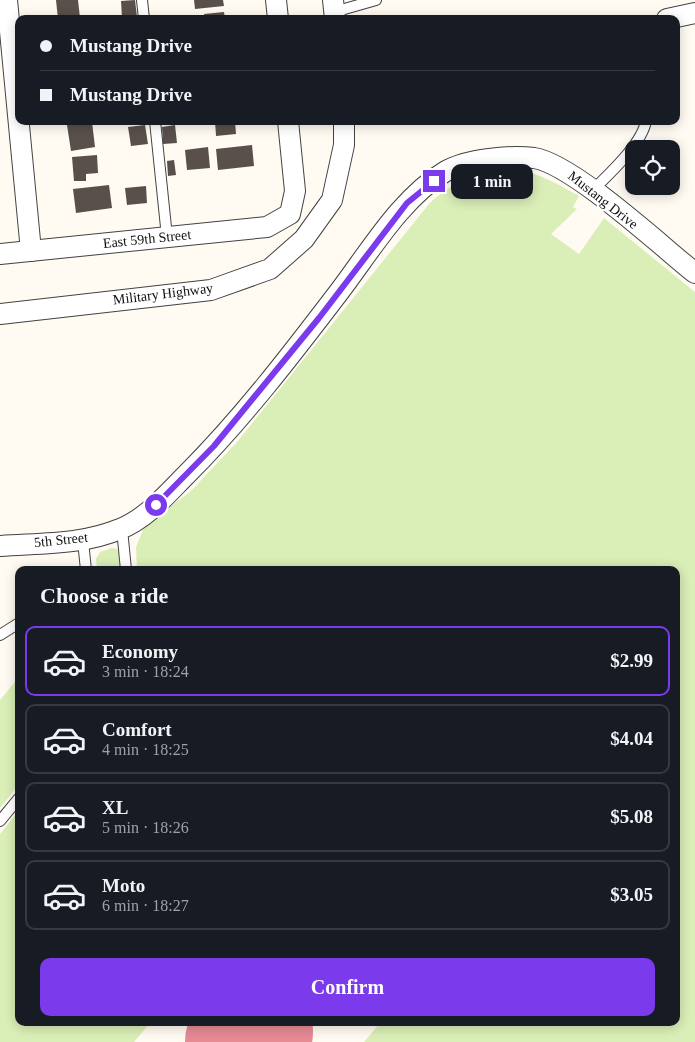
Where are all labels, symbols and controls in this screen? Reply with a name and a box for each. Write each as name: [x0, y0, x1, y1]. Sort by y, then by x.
text: Mustang Drive: [70, 35, 192, 56]
text: Mustang Drive: [70, 84, 192, 105]
map controls: [625, 140, 680, 195]
button: locate: [625, 140, 680, 195]
callout: 1 min: [452, 164, 534, 198]
street label: Mustang Drive: [565, 168, 641, 232]
route end: [423, 170, 445, 192]
text: 1 min: [473, 173, 511, 190]
street label: East 59th Street: [102, 227, 192, 251]
street label: Military Highway: [112, 280, 214, 308]
route start: [145, 494, 167, 516]
street label: 5th Street: [33, 530, 89, 550]
text: Choose a ride: [40, 583, 168, 608]
icon: car: [42, 639, 87, 684]
text: Economy: [102, 641, 178, 662]
text: $2.99: [610, 650, 653, 671]
text: 3 min · 18:24: [102, 663, 189, 680]
icon: car: [42, 717, 87, 762]
text: Comfort: [102, 719, 172, 740]
text: $4.04: [610, 728, 653, 749]
text: 4 min · 18:25: [102, 741, 189, 758]
icon: car: [42, 795, 87, 840]
text: XL: [102, 797, 128, 818]
text: $5.08: [610, 806, 653, 827]
text: 5 min · 18:26: [102, 819, 189, 836]
icon: car: [42, 873, 87, 918]
text: Moto: [102, 875, 145, 896]
text: $3.05: [610, 884, 653, 905]
text: 6 min · 18:27: [102, 897, 189, 914]
button: Confirm: [40, 958, 655, 1016]

